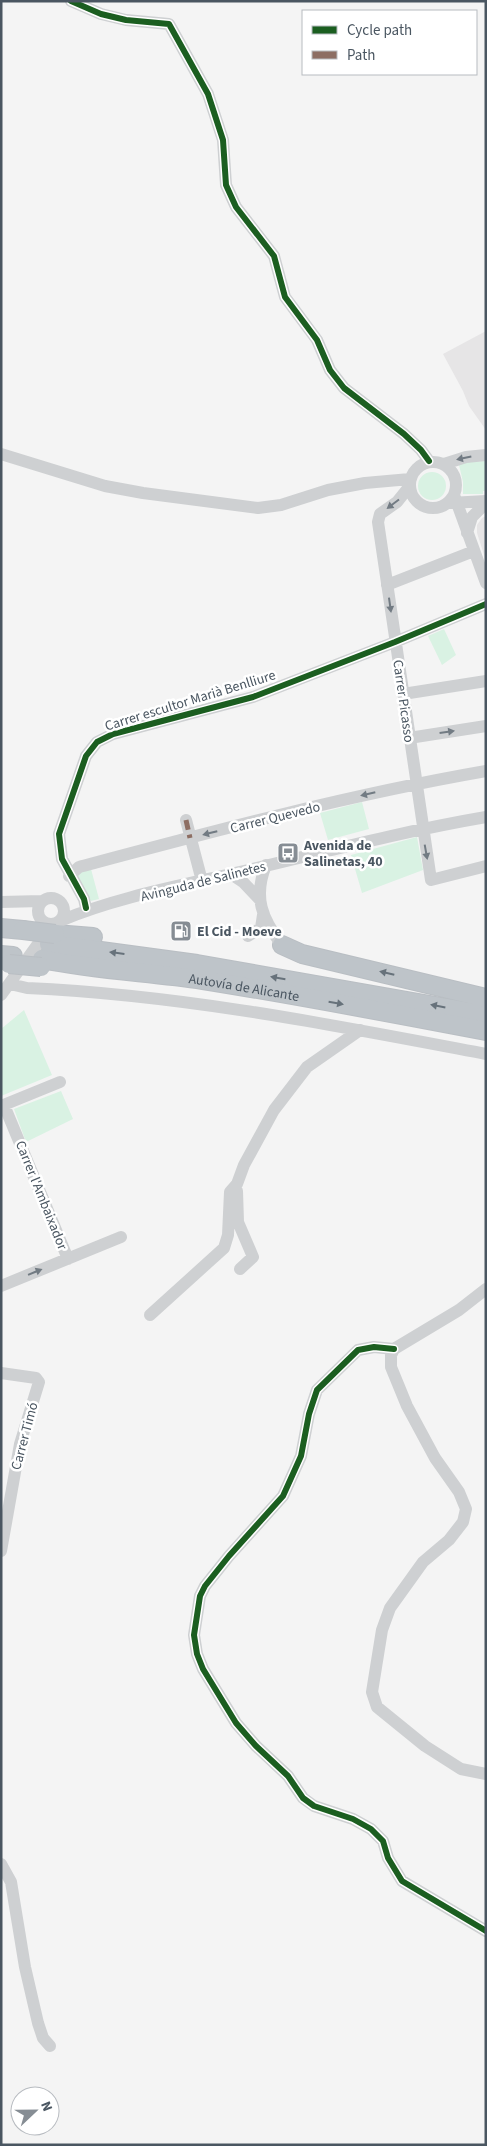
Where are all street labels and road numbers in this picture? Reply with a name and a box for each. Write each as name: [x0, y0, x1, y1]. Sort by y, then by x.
street label: Carrer Picasso: [387, 659, 419, 744]
street label: Carrer escultor Marià Benlliure: [103, 665, 278, 736]
street label: Carrer Quevedo: [228, 797, 322, 839]
street label: Avinguda de Salinetes: [139, 857, 268, 907]
street label: Autovía de Alicante: [187, 969, 301, 1007]
street label: Carrer l'Ambaixador: [10, 1138, 72, 1253]
street label: Carrer Timó: [6, 1400, 44, 1472]

